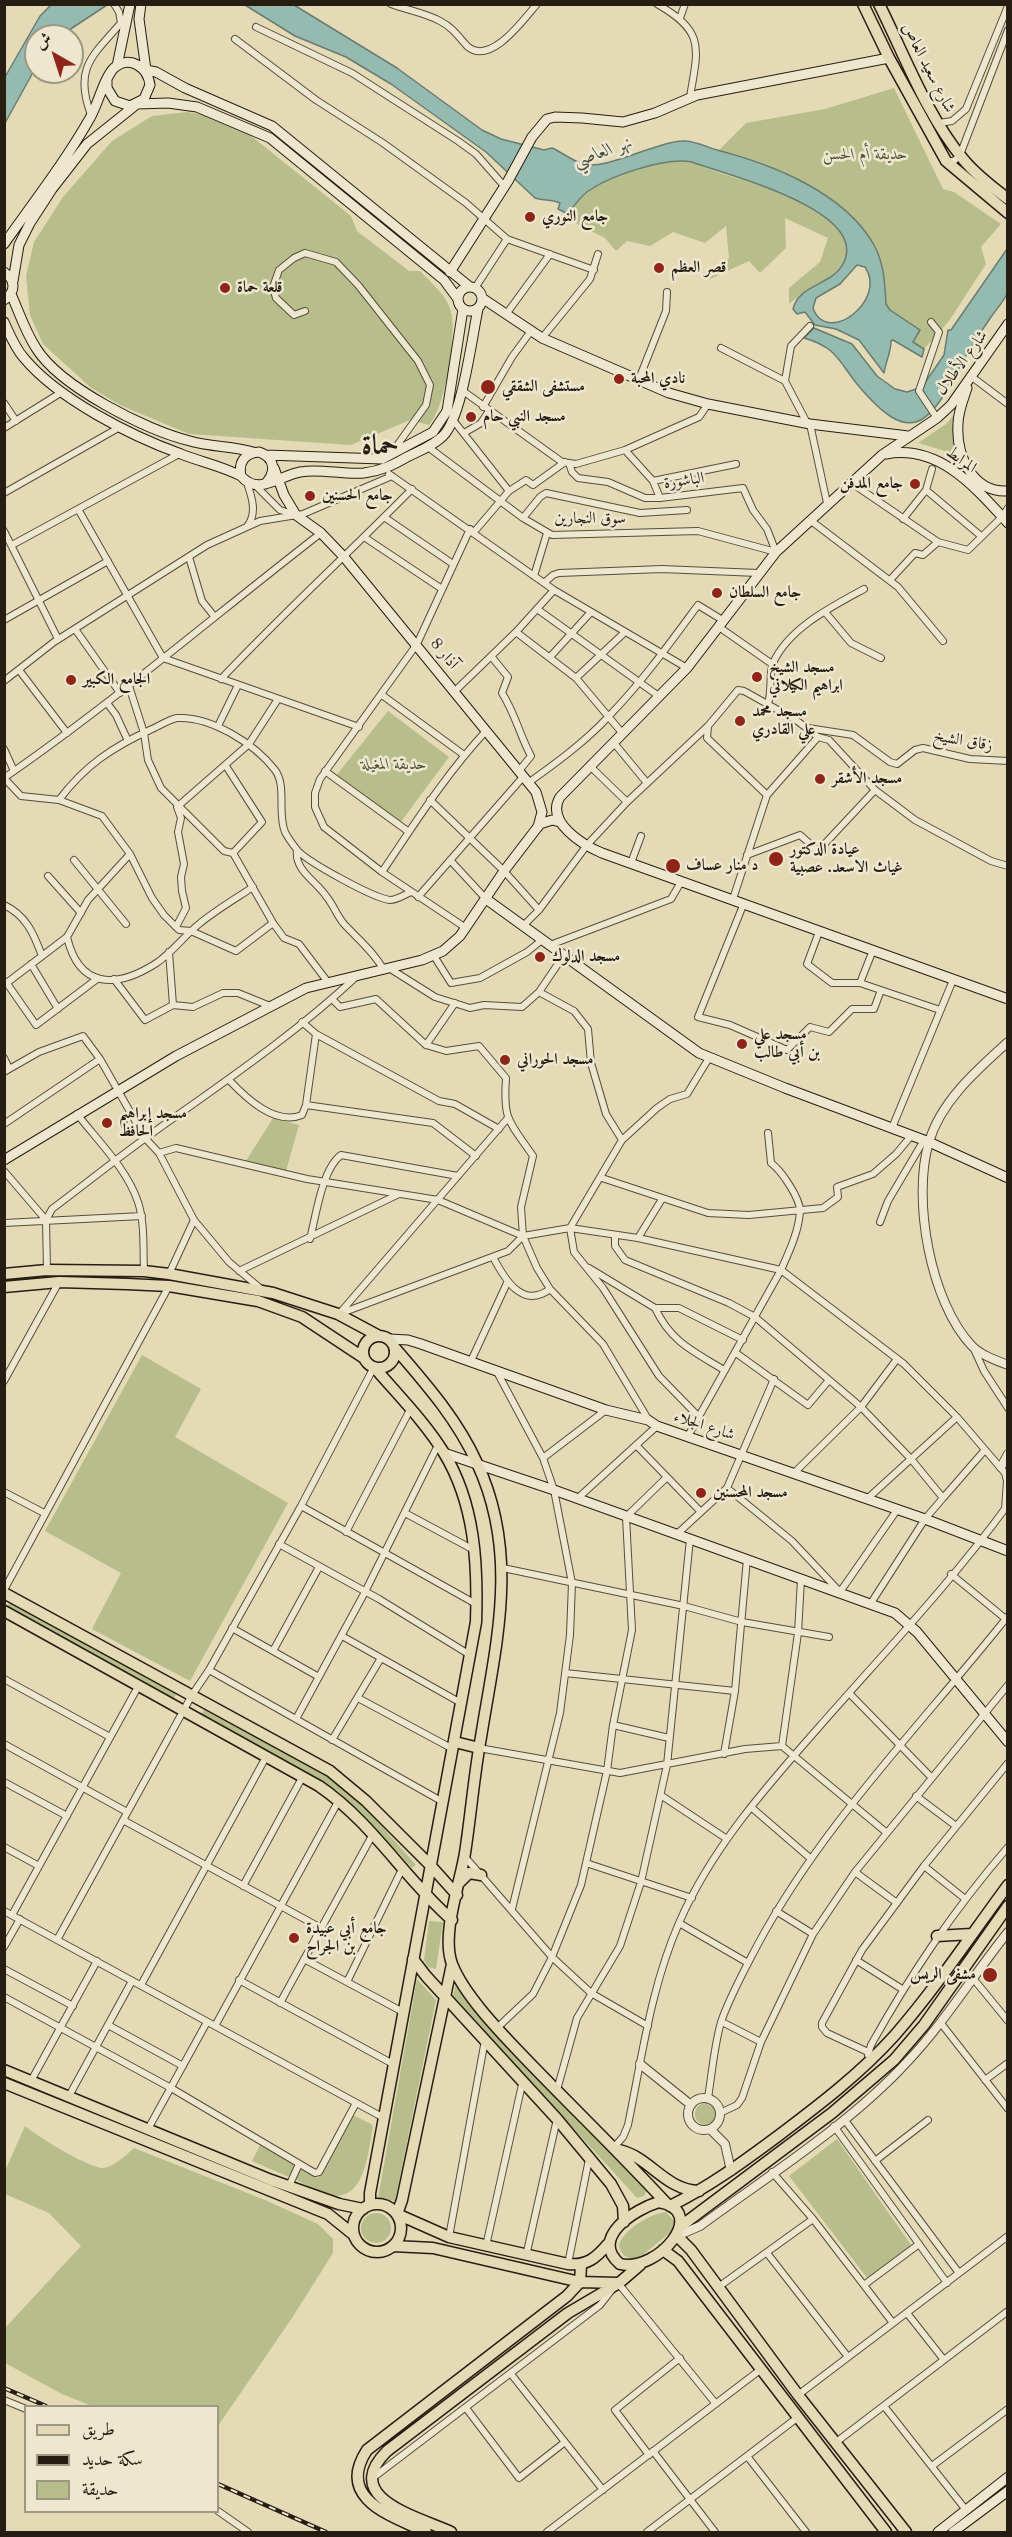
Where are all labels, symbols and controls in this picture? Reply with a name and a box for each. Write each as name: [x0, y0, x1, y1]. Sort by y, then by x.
street label: شارع سعيد العاص: [897, 20, 959, 116]
north arrow: [24, 24, 84, 84]
text: ش: [33, 30, 55, 53]
water label: نهر العاصي: [571, 132, 635, 172]
park label: حديقة أم الحسن: [823, 145, 907, 165]
place label: جامع النوري: [542, 207, 608, 227]
marker: جامع النوري: [523, 210, 537, 224]
place label: قصر العظم: [671, 258, 727, 278]
marker: قصر العظم: [652, 261, 666, 275]
place label: قلعة حماة: [237, 278, 283, 298]
marker: قلعة حماة: [218, 281, 232, 295]
street label: شارع الأطلال: [932, 327, 992, 399]
place label: نادي المحبة: [631, 369, 685, 389]
marker: نادي المحبة: [612, 372, 626, 386]
place label: مستشفى الشققي: [502, 377, 585, 397]
marker: مستشفى الشققي: [479, 378, 497, 396]
place label: مسجد النبي حام: [483, 407, 566, 427]
marker: مسجد النبي حام: [464, 410, 478, 424]
district label: حماة: [361, 430, 399, 464]
street label: المرابط: [942, 442, 980, 478]
street label: الباشورة: [662, 469, 706, 493]
place label: جامع المدفن: [840, 474, 903, 494]
marker: جامع المدفن: [908, 477, 922, 491]
place label: جامع الحسنين: [322, 486, 393, 506]
marker: جامع الحسنين: [303, 489, 317, 503]
street label: سوق النجارين: [554, 509, 626, 529]
place label: جامع السلطان: [729, 583, 801, 603]
marker: جامع السلطان: [710, 586, 724, 600]
street label: 8 آذار: [426, 635, 462, 673]
place label: مسجد الشيخ ابراهيم الكيلاني: [769, 658, 843, 696]
place label: الجامع الكبير: [83, 670, 150, 690]
marker: مسجد الشيخ ابراهيم الكيلاني: [750, 670, 764, 684]
marker: الجامع الكبير: [64, 673, 78, 687]
place label: مسجد محمد علي القادري: [752, 702, 815, 740]
marker: مسجد محمد علي القادري: [733, 714, 747, 728]
street label: زقاق الشيخ: [932, 726, 994, 756]
park label: حديقة المغيلة: [361, 755, 427, 775]
place label: مسجد الأشقر: [832, 769, 902, 789]
marker: مسجد الأشقر: [813, 772, 827, 786]
place label: عيادة الدكتور غياث الاسعد. عصبية: [790, 840, 903, 878]
marker: عيادة الدكتور غياث الاسعد. عصبية: [767, 850, 785, 868]
place label: د منار عساف: [686, 856, 758, 876]
marker: د منار عساف: [664, 857, 682, 875]
place label: مسجد الدلوك: [552, 947, 620, 967]
marker: مسجد الدلوك: [533, 950, 547, 964]
place label: مسجد علي بن أبي طالب: [754, 1025, 820, 1063]
marker: مسجد علي بن أبي طالب: [735, 1037, 749, 1051]
place label: مسجد الحوراني: [517, 1050, 594, 1070]
marker: مسجد الحوراني: [498, 1053, 512, 1067]
place label: مسجد إبراهيم الحافظ: [119, 1104, 187, 1142]
marker: مسجد إبراهيم الحافظ: [100, 1116, 114, 1130]
street label: شارع الجلاء: [671, 1407, 737, 1445]
place label: مسجد المحسنين: [713, 1483, 788, 1503]
marker: مسجد المحسنين: [694, 1486, 708, 1500]
place label: جامع أبي عبيدة بن الجراح: [306, 1919, 387, 1957]
marker: جامع أبي عبيدة بن الجراح: [287, 1931, 301, 1945]
place label: مشفى الريس: [910, 1965, 976, 1985]
marker: مشفى الريس: [981, 1966, 999, 1984]
legend: [24, 2405, 219, 2513]
text: طريق: [82, 2421, 115, 2439]
text: سكة حديد: [82, 2451, 143, 2469]
text: حديقة: [82, 2481, 118, 2499]

